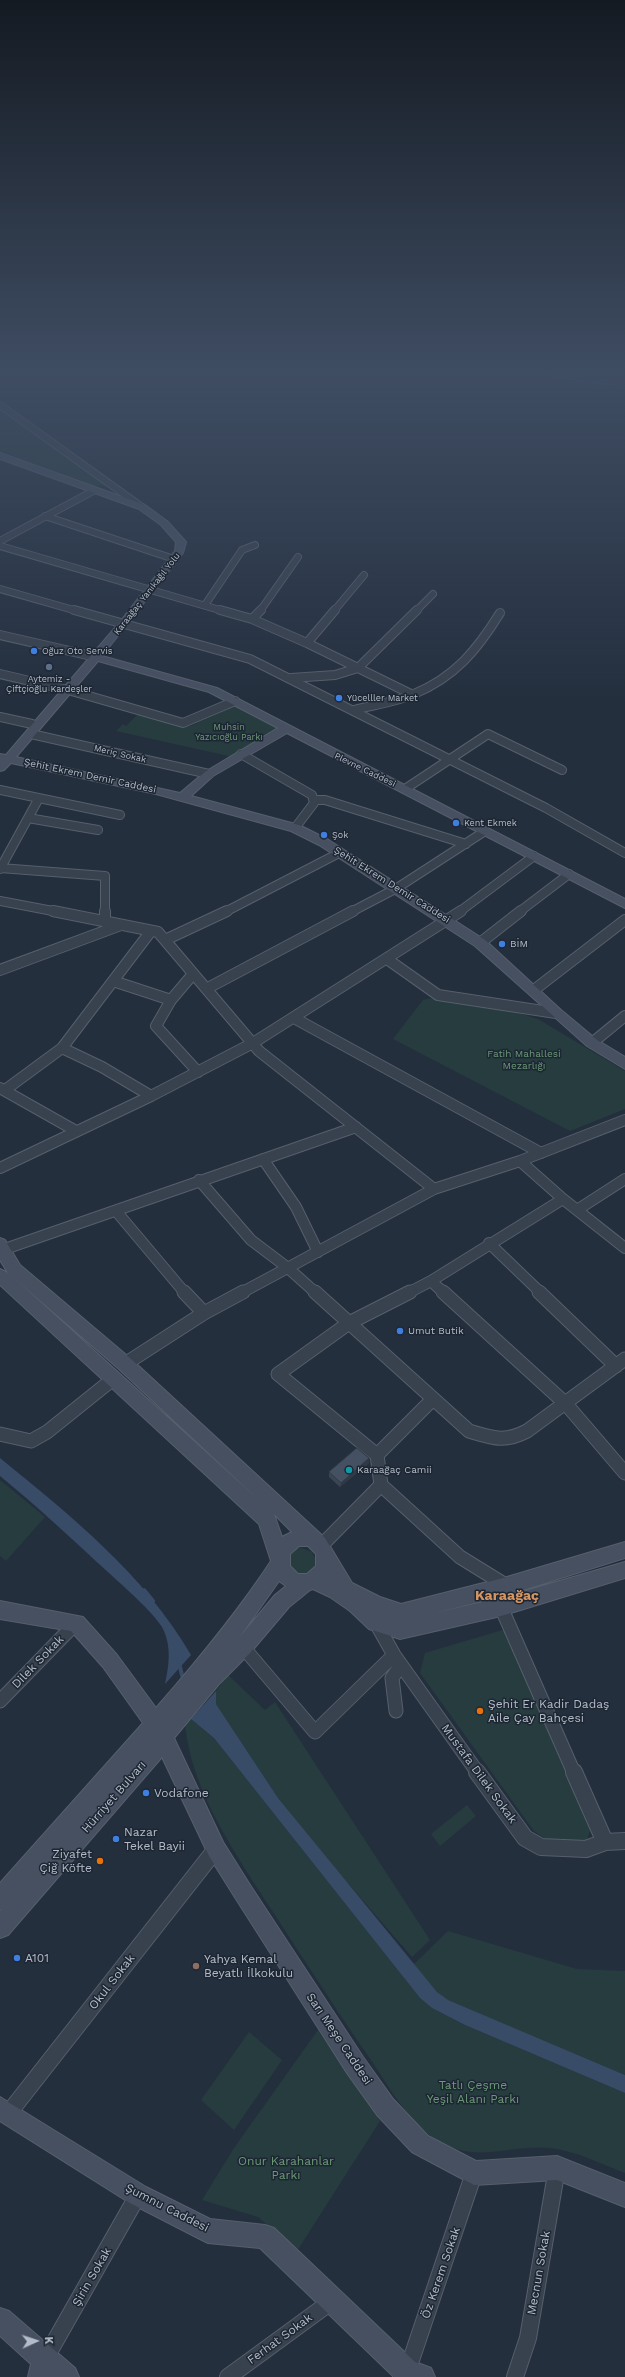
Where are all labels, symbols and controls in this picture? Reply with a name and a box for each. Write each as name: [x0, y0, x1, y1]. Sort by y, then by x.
street label: Karaağaç Yanıkağıl Yolu: [112, 551, 182, 637]
marker: Oğuz Oto Servis: [29, 646, 39, 656]
place label: Oğuz Oto Servis: [42, 646, 112, 656]
marker: Aytemiz - Çiftçioğlu Kardeşler: [44, 662, 54, 672]
place label: Aytemiz - Çiftçioğlu Kardeşler: [6, 674, 92, 695]
marker: Yücelller Market: [334, 693, 344, 703]
place label: Yücelller Market: [347, 693, 418, 703]
park label: Muhsin Yazıcıoğlu Parkı: [195, 722, 263, 743]
street label: Meriç Sokak: [93, 743, 147, 765]
street label: Plevne Caddesi: [333, 751, 397, 789]
street label: Şehit Ekrem Demir Caddesi: [23, 756, 157, 796]
marker: Kent Ekmek: [451, 818, 461, 828]
place label: Kent Ekmek: [464, 818, 517, 828]
marker: Şok: [319, 830, 329, 840]
place label: Şok: [332, 830, 348, 840]
street label: Şehit Ekrem Demir Caddesi: [332, 844, 452, 926]
place label: BİM: [510, 938, 528, 950]
marker: BİM: [497, 939, 507, 949]
park label: Fatih Mahallesi Mezarlığı: [487, 1048, 561, 1072]
place label: Umut Butik: [408, 1325, 464, 1337]
marker: Umut Butik: [395, 1326, 405, 1336]
place label: Karaağaç Camii: [357, 1464, 432, 1476]
marker: Karaağaç Camii: [344, 1465, 354, 1475]
district label: Karaağaç: [475, 1588, 539, 1604]
street label: Dilek Sokak: [9, 1632, 67, 1692]
place label: Şehit Er Kadir Dadaş Aile Çay Bahçesi: [488, 1697, 609, 1725]
marker: Şehit Er Kadir Dadaş Aile Çay Bahçesi: [475, 1706, 485, 1716]
street label: Mustafa Dilek Sokak: [438, 1721, 520, 1827]
street label: Hürriyet Bulvarı: [79, 1758, 149, 1836]
place label: Vodafone: [154, 1786, 209, 1800]
marker: Vodafone: [141, 1788, 151, 1798]
place label: Nazar Tekel Bayii: [124, 1825, 185, 1853]
marker: Nazar Tekel Bayii: [111, 1834, 121, 1844]
place label: Ziyafet Çiğ Köfte: [40, 1847, 92, 1875]
marker: Ziyafet Çiğ Köfte: [95, 1856, 105, 1866]
place label: A101: [25, 1951, 49, 1965]
street label: Okul Sokak: [86, 1952, 138, 2012]
place label: Yahya Kemal Beyatlı İlkokulu: [204, 1952, 293, 1980]
marker: A101: [12, 1953, 22, 1963]
marker: Yahya Kemal Beyatlı İlkokulu: [191, 1961, 201, 1971]
street label: Sarı Meşe Caddesi: [303, 1990, 375, 2088]
park label: Tatlı Çeşme Yeşil Alanı Parkı: [427, 2078, 519, 2106]
park label: Onur Karahanlar Parkı: [238, 2154, 334, 2182]
street label: Şumnu Caddesi: [123, 2181, 211, 2235]
street label: Öz Kerem Sokak: [419, 2225, 463, 2321]
street label: Mecnun Sokak: [525, 2230, 553, 2316]
street label: Şirin Sokak: [69, 2245, 115, 2309]
street label: Ferhat Sokak: [245, 2311, 315, 2367]
north arrow: [16, 2321, 56, 2361]
text: K: [42, 2336, 55, 2344]

